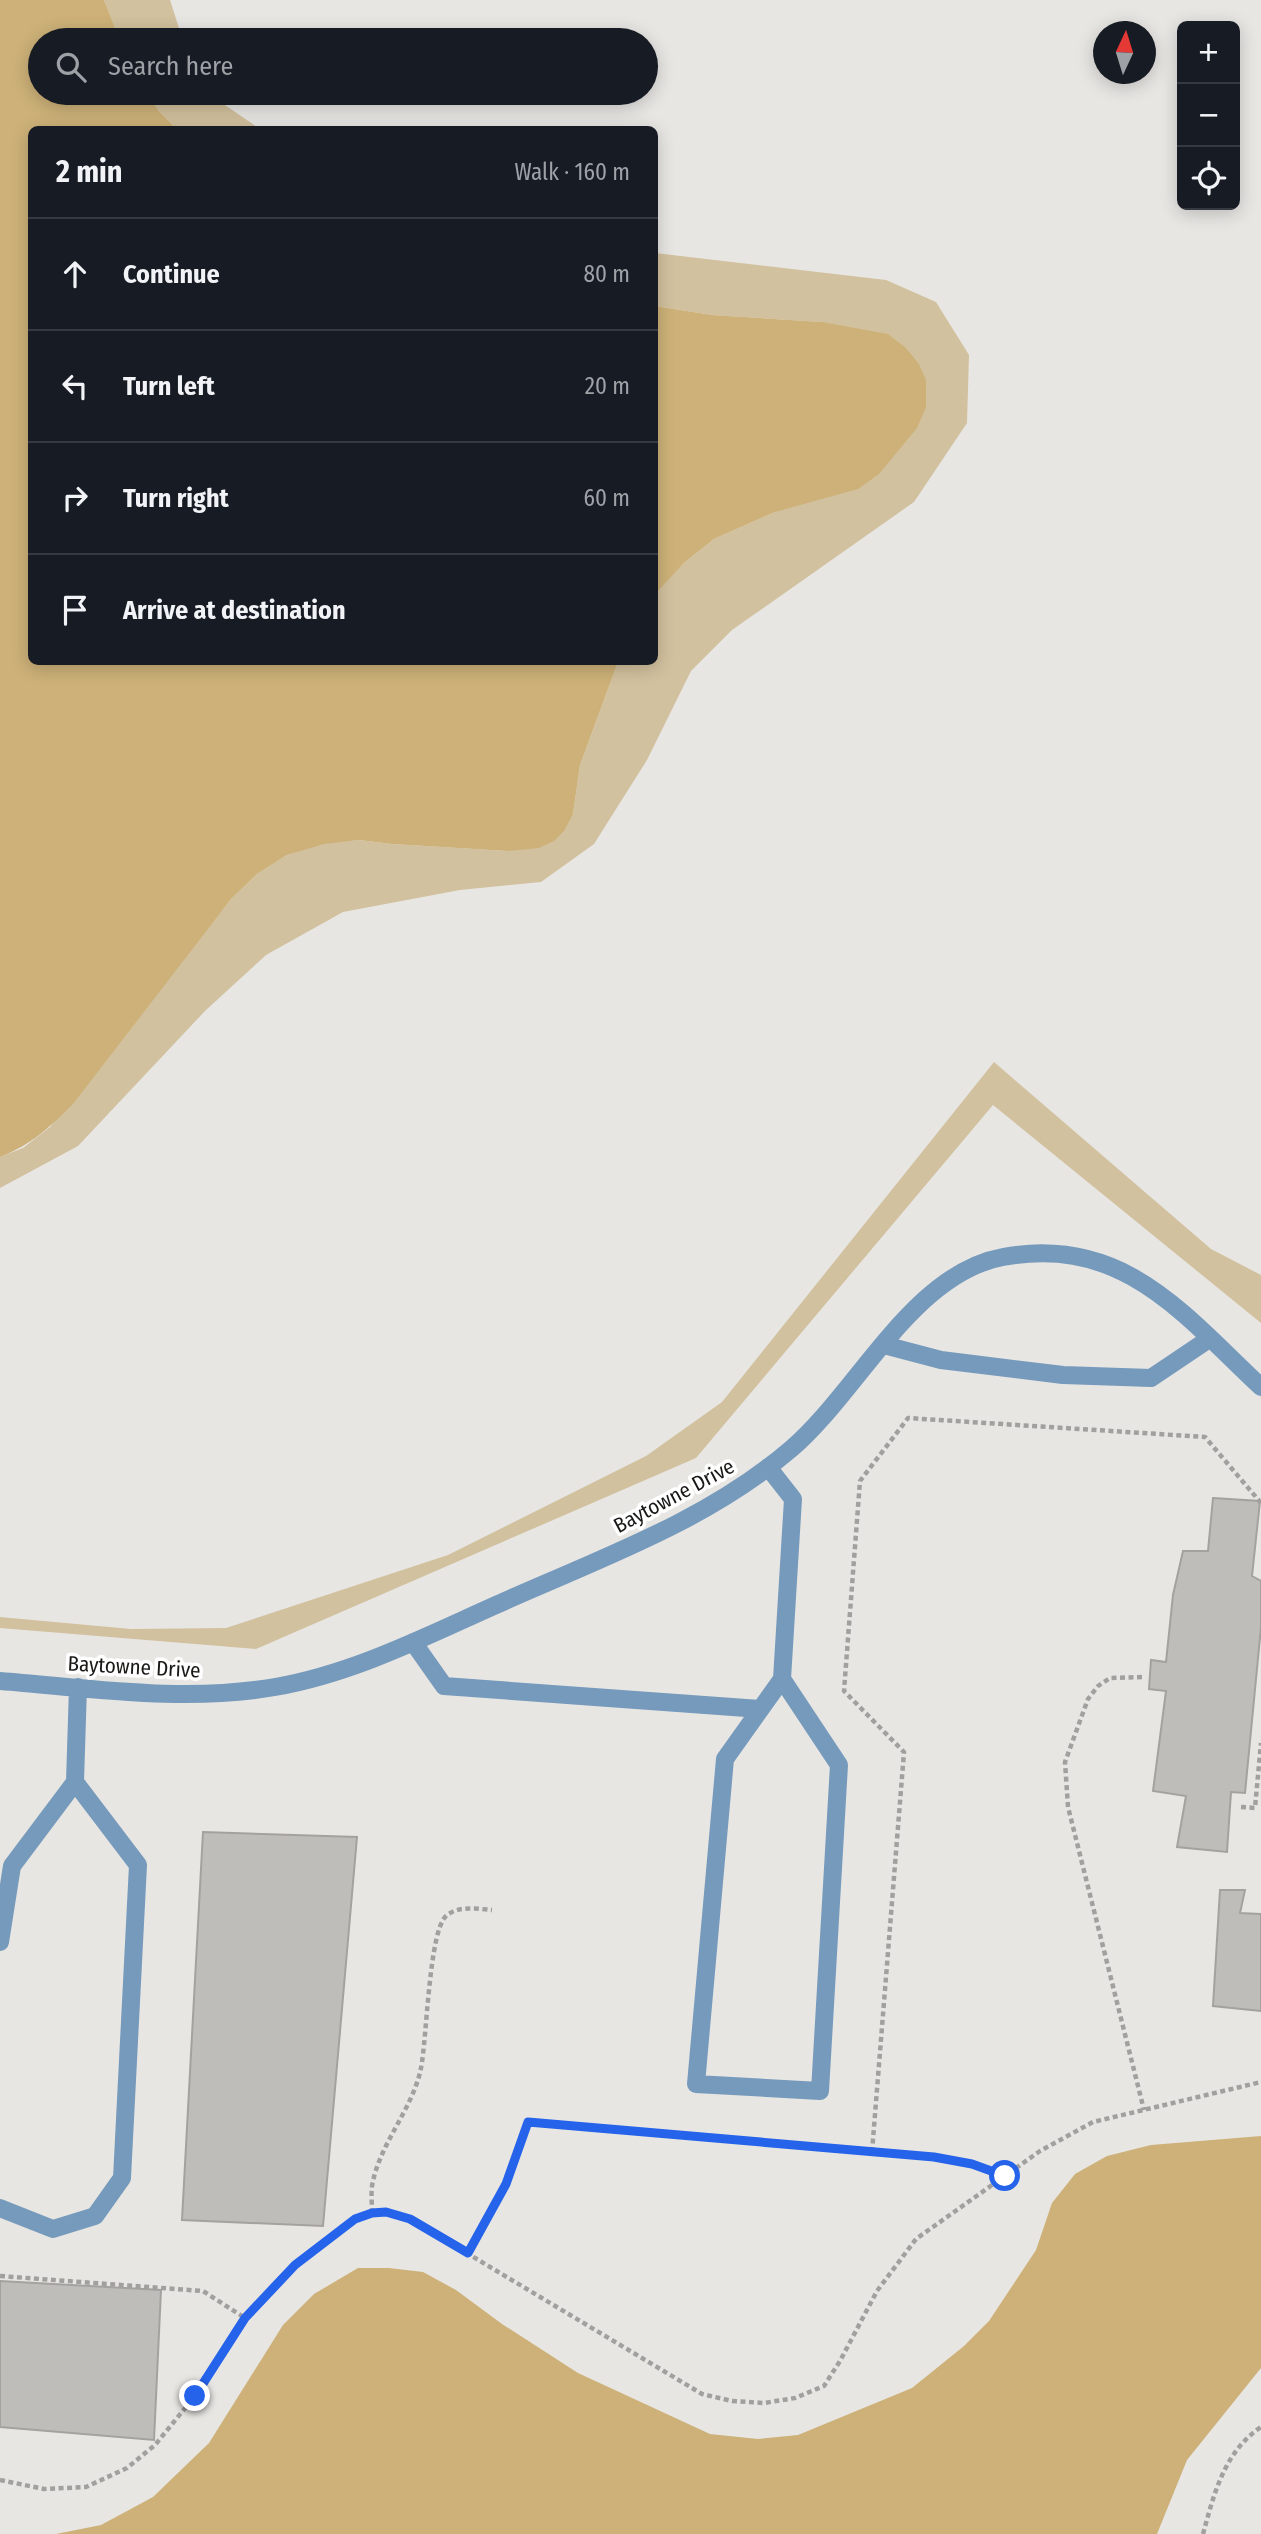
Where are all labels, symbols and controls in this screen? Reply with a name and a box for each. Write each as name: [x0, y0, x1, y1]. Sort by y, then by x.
north arrow: [1093, 21, 1156, 84]
map controls: [1177, 21, 1240, 210]
button: +: [1177, 21, 1240, 84]
search box: [28, 28, 658, 105]
icon: search: [52, 48, 90, 86]
text: Search here: [108, 51, 233, 82]
button: −: [1177, 84, 1240, 147]
button: locate: [1177, 147, 1240, 210]
text: 2 min: [56, 154, 123, 190]
text: Walk · 160 m: [514, 158, 630, 186]
icon: ahead: [56, 255, 94, 293]
text: Continue: [123, 259, 220, 290]
text: 80 m: [583, 260, 630, 288]
icon: left: [56, 367, 94, 405]
text: Turn left: [123, 371, 215, 402]
text: 20 m: [585, 372, 630, 400]
icon: right: [56, 479, 94, 517]
text: Turn right: [123, 483, 229, 514]
text: 60 m: [584, 484, 630, 512]
icon: arrive: [56, 591, 94, 629]
text: Arrive at destination: [123, 595, 346, 626]
street label: Baytowne Drive: [609, 1453, 739, 1539]
street label: Baytowne Drive: [67, 1651, 201, 1683]
route start: [989, 2160, 1020, 2191]
route end: [179, 2380, 210, 2411]

